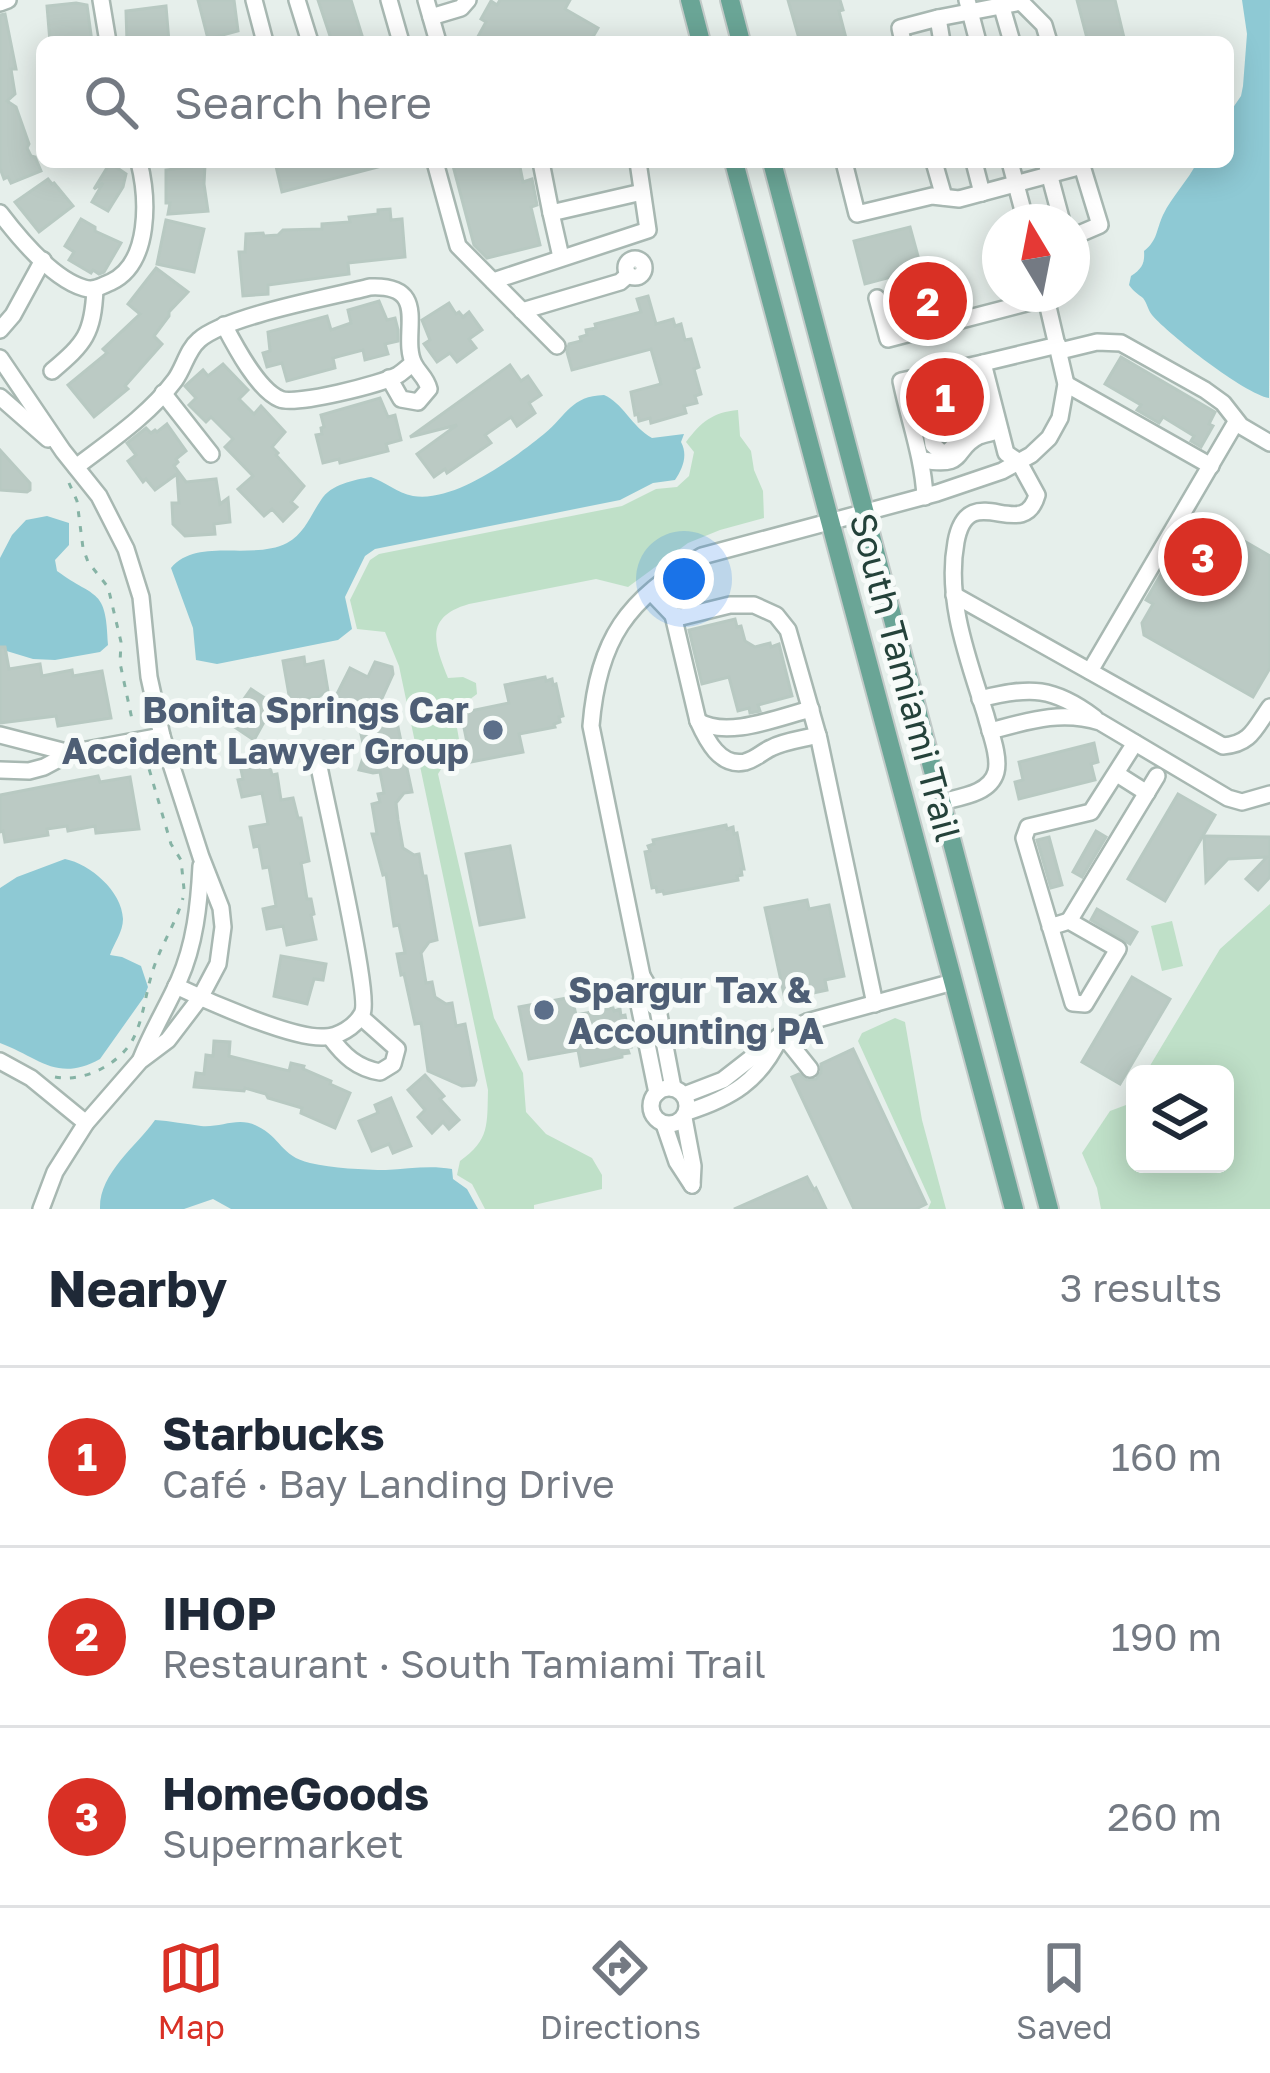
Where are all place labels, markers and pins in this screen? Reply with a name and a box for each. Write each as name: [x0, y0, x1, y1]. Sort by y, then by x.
pin: 2: [889, 256, 967, 346]
pin: 1: [906, 352, 984, 442]
pin: 3: [1164, 512, 1242, 602]
place label: Bonita Springs Car Accident Lawyer Group: [62, 688, 469, 772]
marker: Bonita Springs Car Accident Lawyer Group: [480, 717, 506, 743]
place label: Spargur Tax & Accounting PA: [568, 968, 824, 1052]
marker: Spargur Tax & Accounting PA: [531, 997, 557, 1023]

